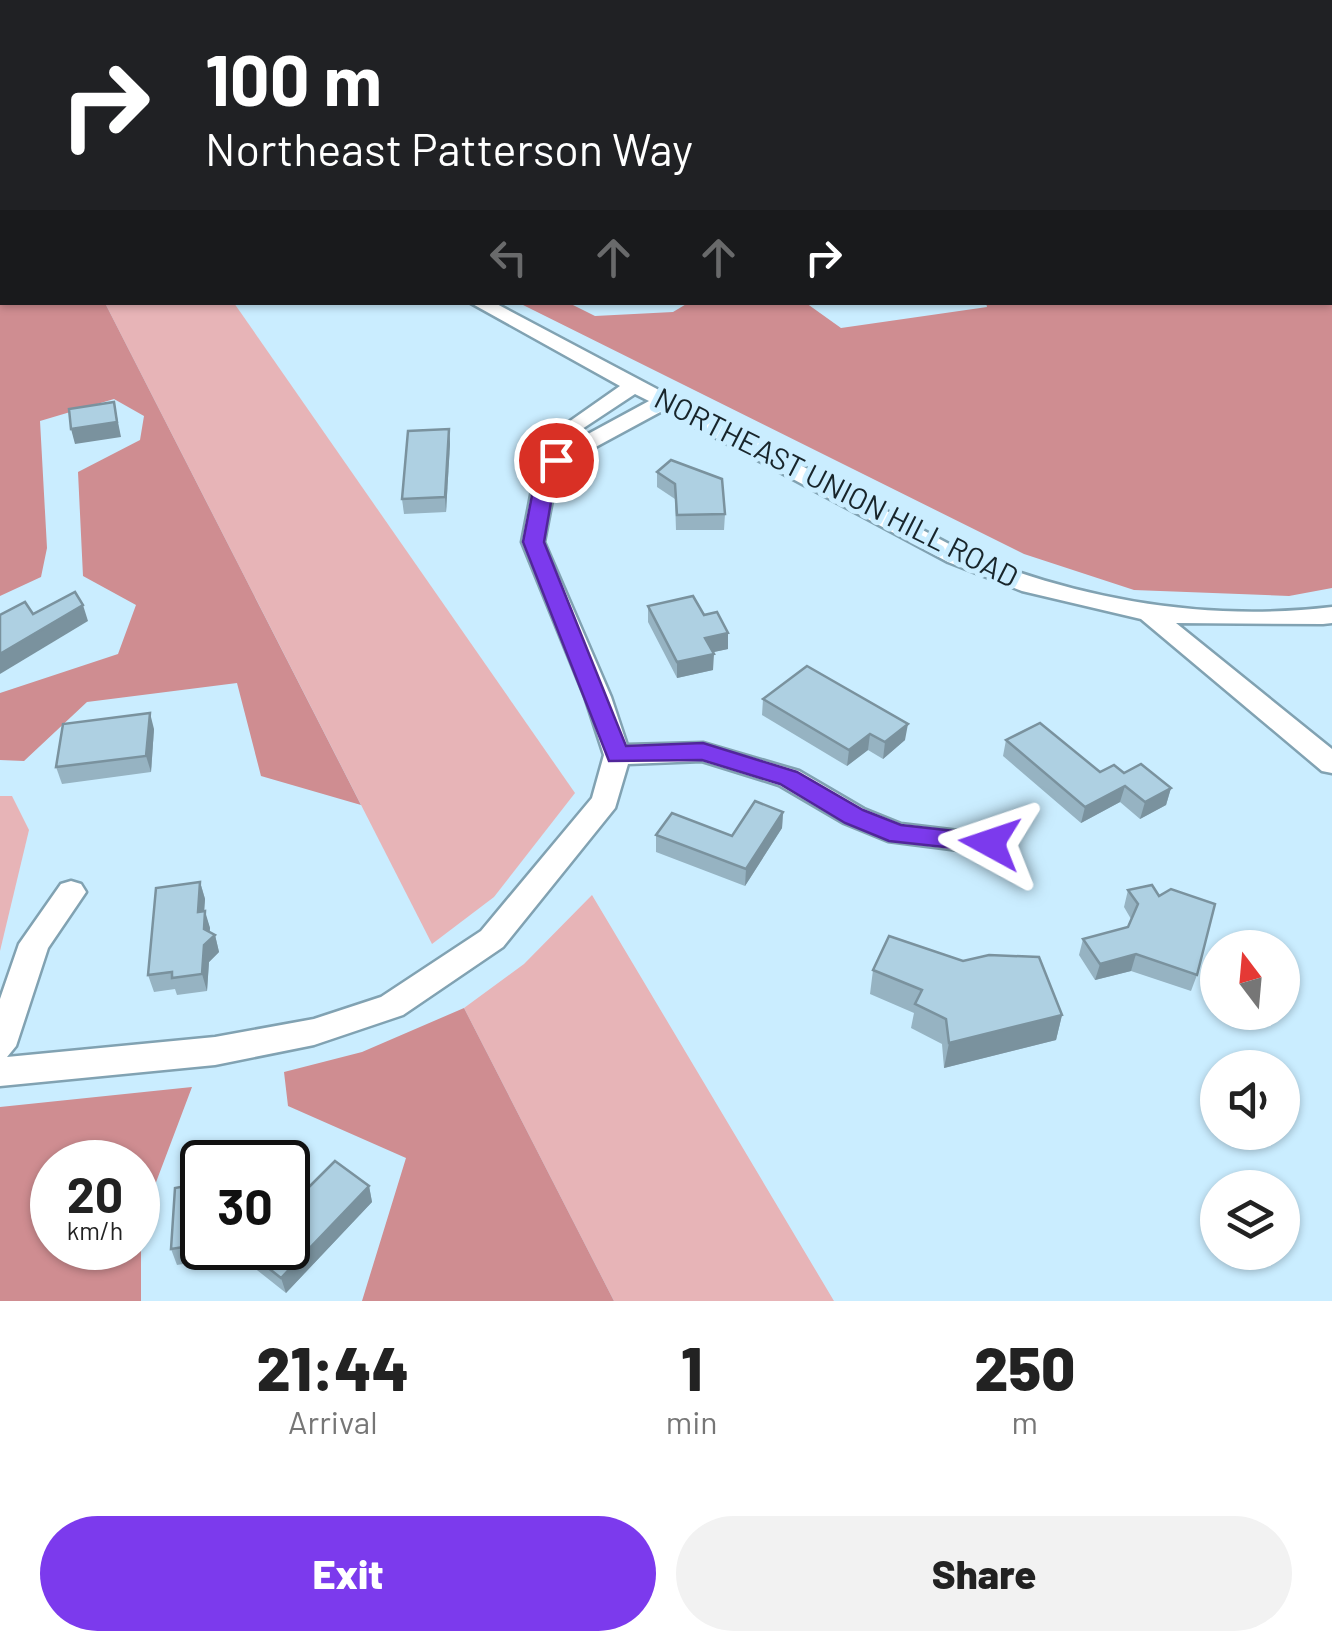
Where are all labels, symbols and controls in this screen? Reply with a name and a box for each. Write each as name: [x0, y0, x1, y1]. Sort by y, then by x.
text: 100 m: [205, 36, 382, 120]
icon: right: [40, 40, 170, 170]
text: Northeast Patterson Way: [205, 121, 693, 175]
icon: left: [481, 230, 536, 285]
icon: ahead: [586, 230, 641, 285]
icon: ahead: [691, 230, 746, 285]
icon: right: [796, 230, 851, 285]
street label: NORTHEAST UNION HILL ROAD: [649, 379, 1025, 594]
pin: [514, 418, 599, 503]
icon: arrive: [529, 433, 584, 488]
position arrow: [938, 791, 1042, 895]
north arrow: [1200, 930, 1300, 1030]
map controls: [1200, 930, 1300, 1270]
button: sound: [1200, 1050, 1300, 1150]
speed limit sign: 30: [180, 1140, 310, 1270]
text: 20: [67, 1163, 123, 1223]
button: layers: [1200, 1170, 1300, 1270]
text: km/h: [67, 1215, 123, 1245]
text: 21:44: [257, 1331, 409, 1403]
text: 1: [681, 1331, 702, 1403]
text: 250: [974, 1331, 1075, 1403]
text: Arrival: [288, 1402, 378, 1440]
text: min: [666, 1402, 718, 1440]
text: m: [1012, 1402, 1038, 1440]
button: Exit: [40, 1516, 656, 1631]
button: Share: [676, 1516, 1292, 1631]

